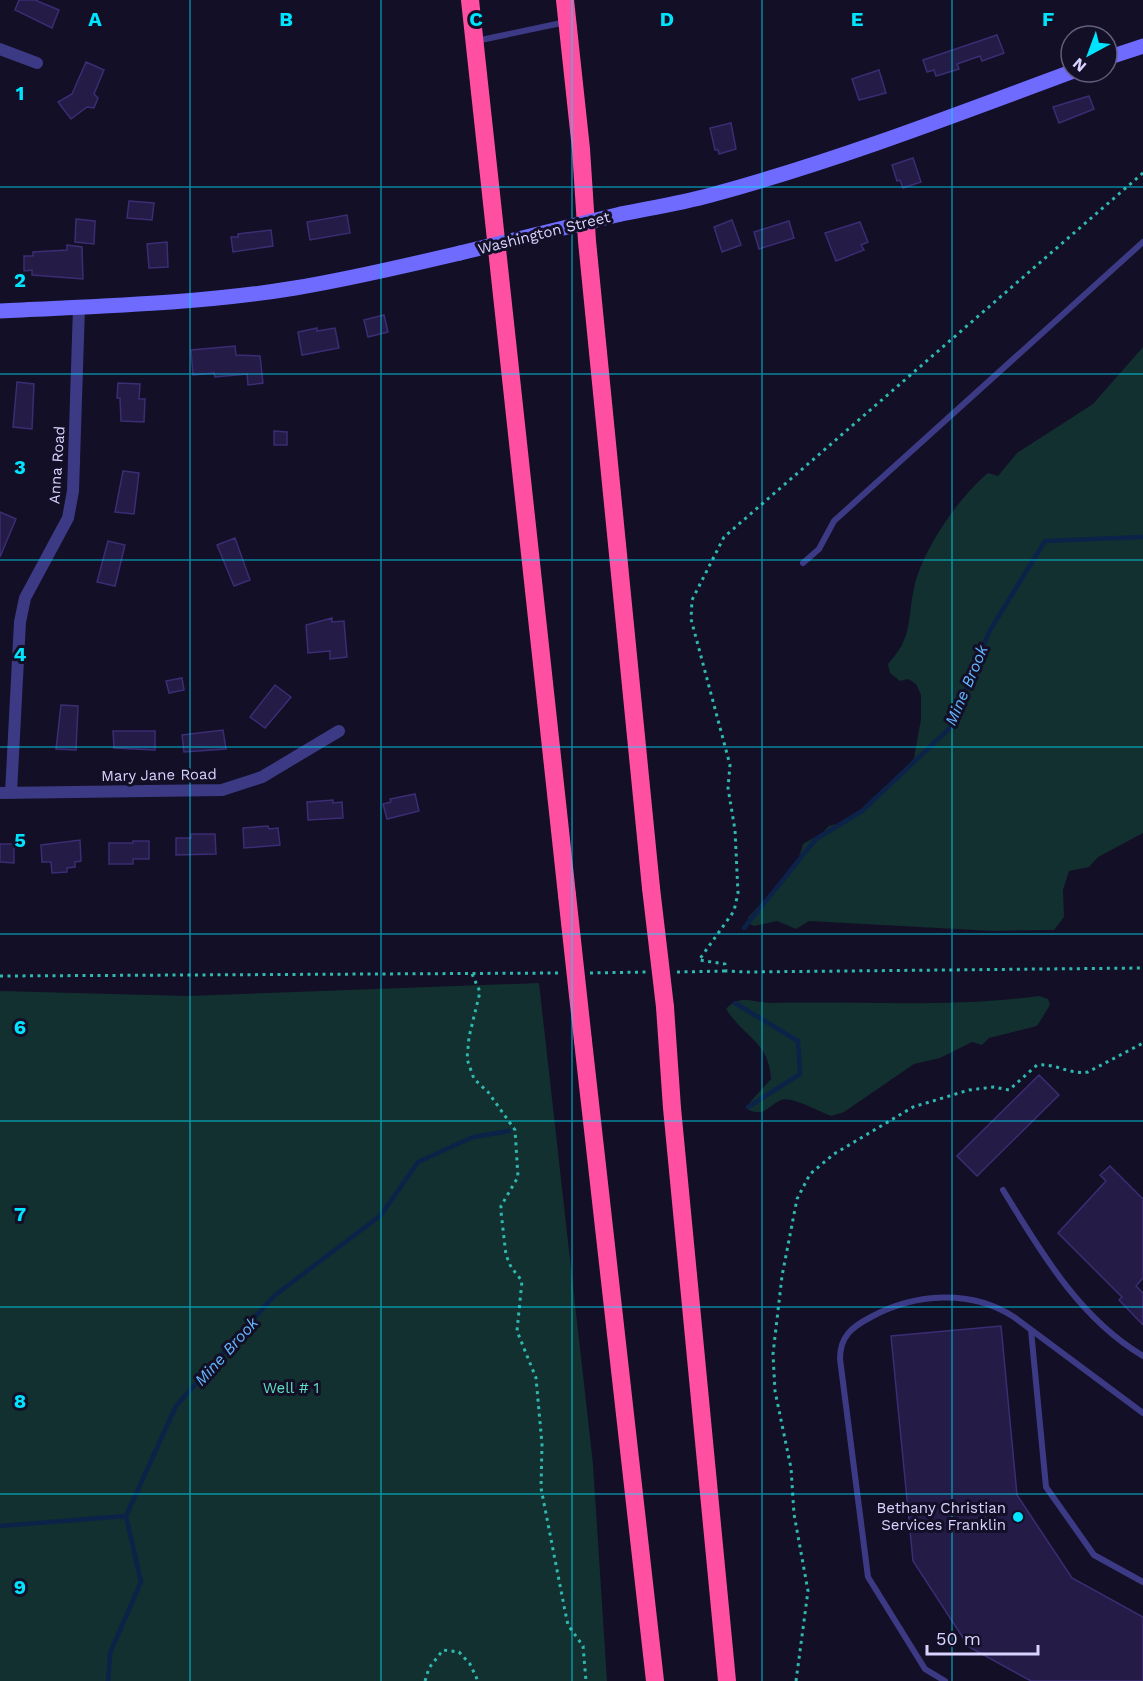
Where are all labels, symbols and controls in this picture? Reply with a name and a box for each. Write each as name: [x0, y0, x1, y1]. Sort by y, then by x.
text: A: [88, 7, 102, 31]
text: B: [279, 7, 293, 31]
text: C: [469, 7, 483, 31]
text: D: [660, 7, 674, 31]
text: E: [851, 7, 863, 31]
text: F: [1042, 7, 1054, 31]
north arrow: [1059, 24, 1119, 84]
text: N: [1069, 54, 1090, 76]
text: 1: [16, 81, 24, 105]
street label: Washington Street: [476, 208, 613, 258]
text: 2: [14, 268, 26, 292]
street label: Anna Road: [45, 425, 69, 505]
text: 3: [14, 455, 26, 479]
water label: Mine Brook: [941, 641, 992, 728]
text: 4: [14, 642, 27, 666]
street label: Mary Jane Road: [101, 765, 217, 785]
text: 5: [14, 828, 26, 852]
text: 6: [14, 1015, 26, 1039]
text: 7: [14, 1202, 26, 1226]
water label: Mine Brook: [191, 1312, 263, 1390]
park label: Well # 1: [263, 1379, 319, 1397]
text: 8: [14, 1389, 26, 1413]
place label: Bethany Christian Services Franklin: [877, 1499, 1006, 1534]
marker: Bethany Christian Services Franklin: [1011, 1510, 1025, 1524]
text: 9: [14, 1575, 26, 1599]
scale bar: [927, 1618, 1038, 1656]
text: 50 m: [936, 1628, 981, 1649]

